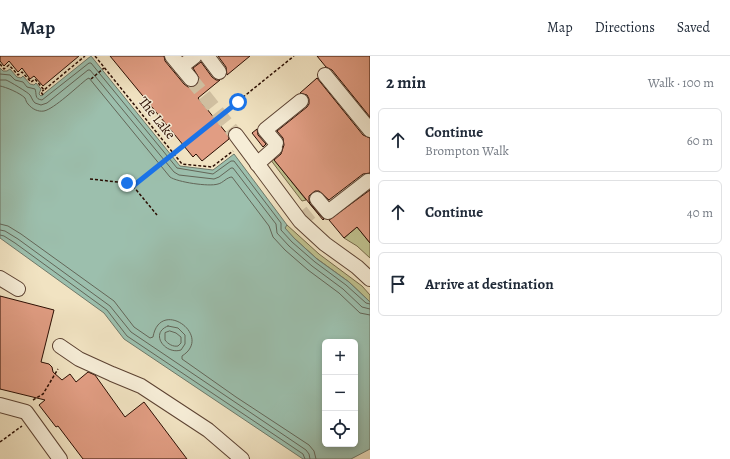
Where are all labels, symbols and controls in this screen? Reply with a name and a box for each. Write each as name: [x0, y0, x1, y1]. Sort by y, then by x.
text: Map: [20, 15, 55, 41]
text: Map: [547, 18, 573, 37]
text: Directions: [595, 18, 655, 37]
text: Saved: [677, 18, 710, 37]
text: 2 min: [386, 71, 426, 94]
text: Walk · 100 m: [648, 74, 714, 91]
street label: The Lake: [134, 93, 180, 143]
route start: [229, 93, 247, 111]
text: Continue: [425, 122, 483, 142]
icon: ahead: [387, 129, 409, 151]
text: 60 m: [687, 132, 713, 149]
text: Brompton Walk: [425, 142, 509, 159]
route end: [118, 174, 136, 192]
icon: ahead: [387, 201, 409, 223]
text: Continue: [425, 202, 483, 222]
text: 40 m: [687, 204, 713, 221]
icon: arrive: [387, 273, 409, 295]
text: Arrive at destination: [425, 274, 554, 294]
map controls: [322, 339, 358, 447]
button: +: [322, 339, 358, 375]
button: −: [322, 375, 358, 411]
button: locate: [322, 411, 358, 447]

